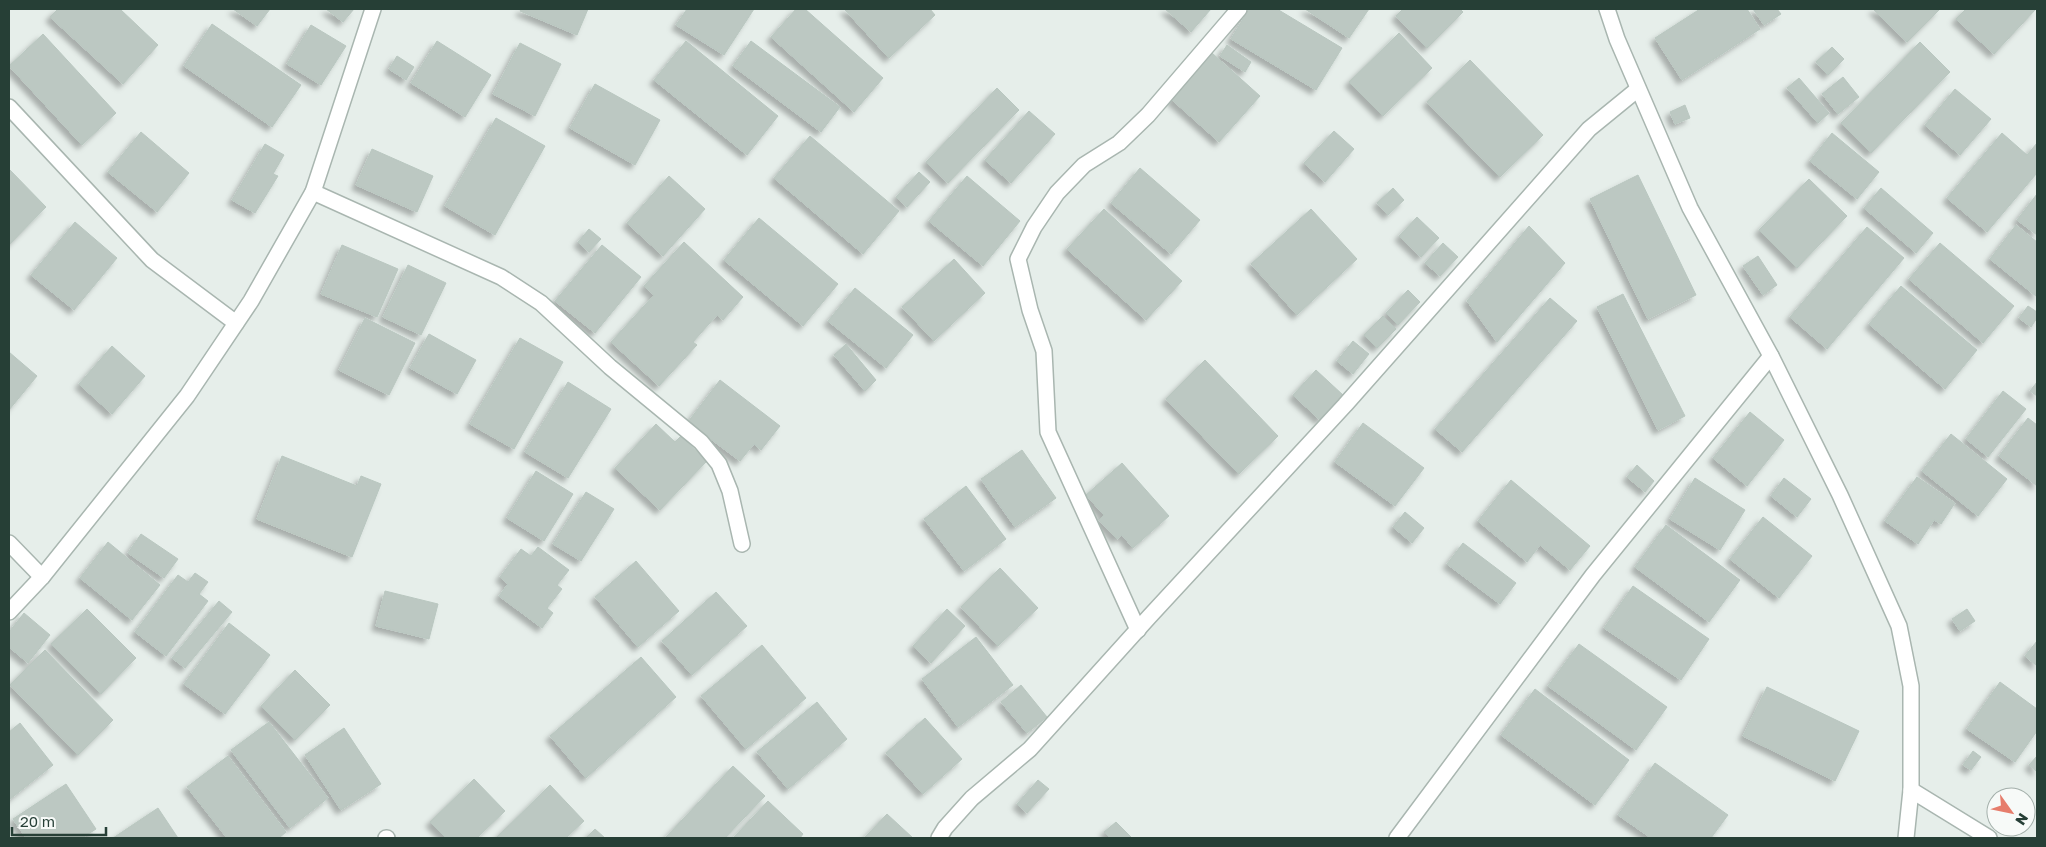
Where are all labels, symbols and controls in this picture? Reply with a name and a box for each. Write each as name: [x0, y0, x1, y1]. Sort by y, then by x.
north arrow: [1986, 787, 2036, 837]
scale bar: [12, 804, 106, 836]
text: N: [2012, 810, 2032, 828]
text: 20 m: [20, 812, 55, 830]

